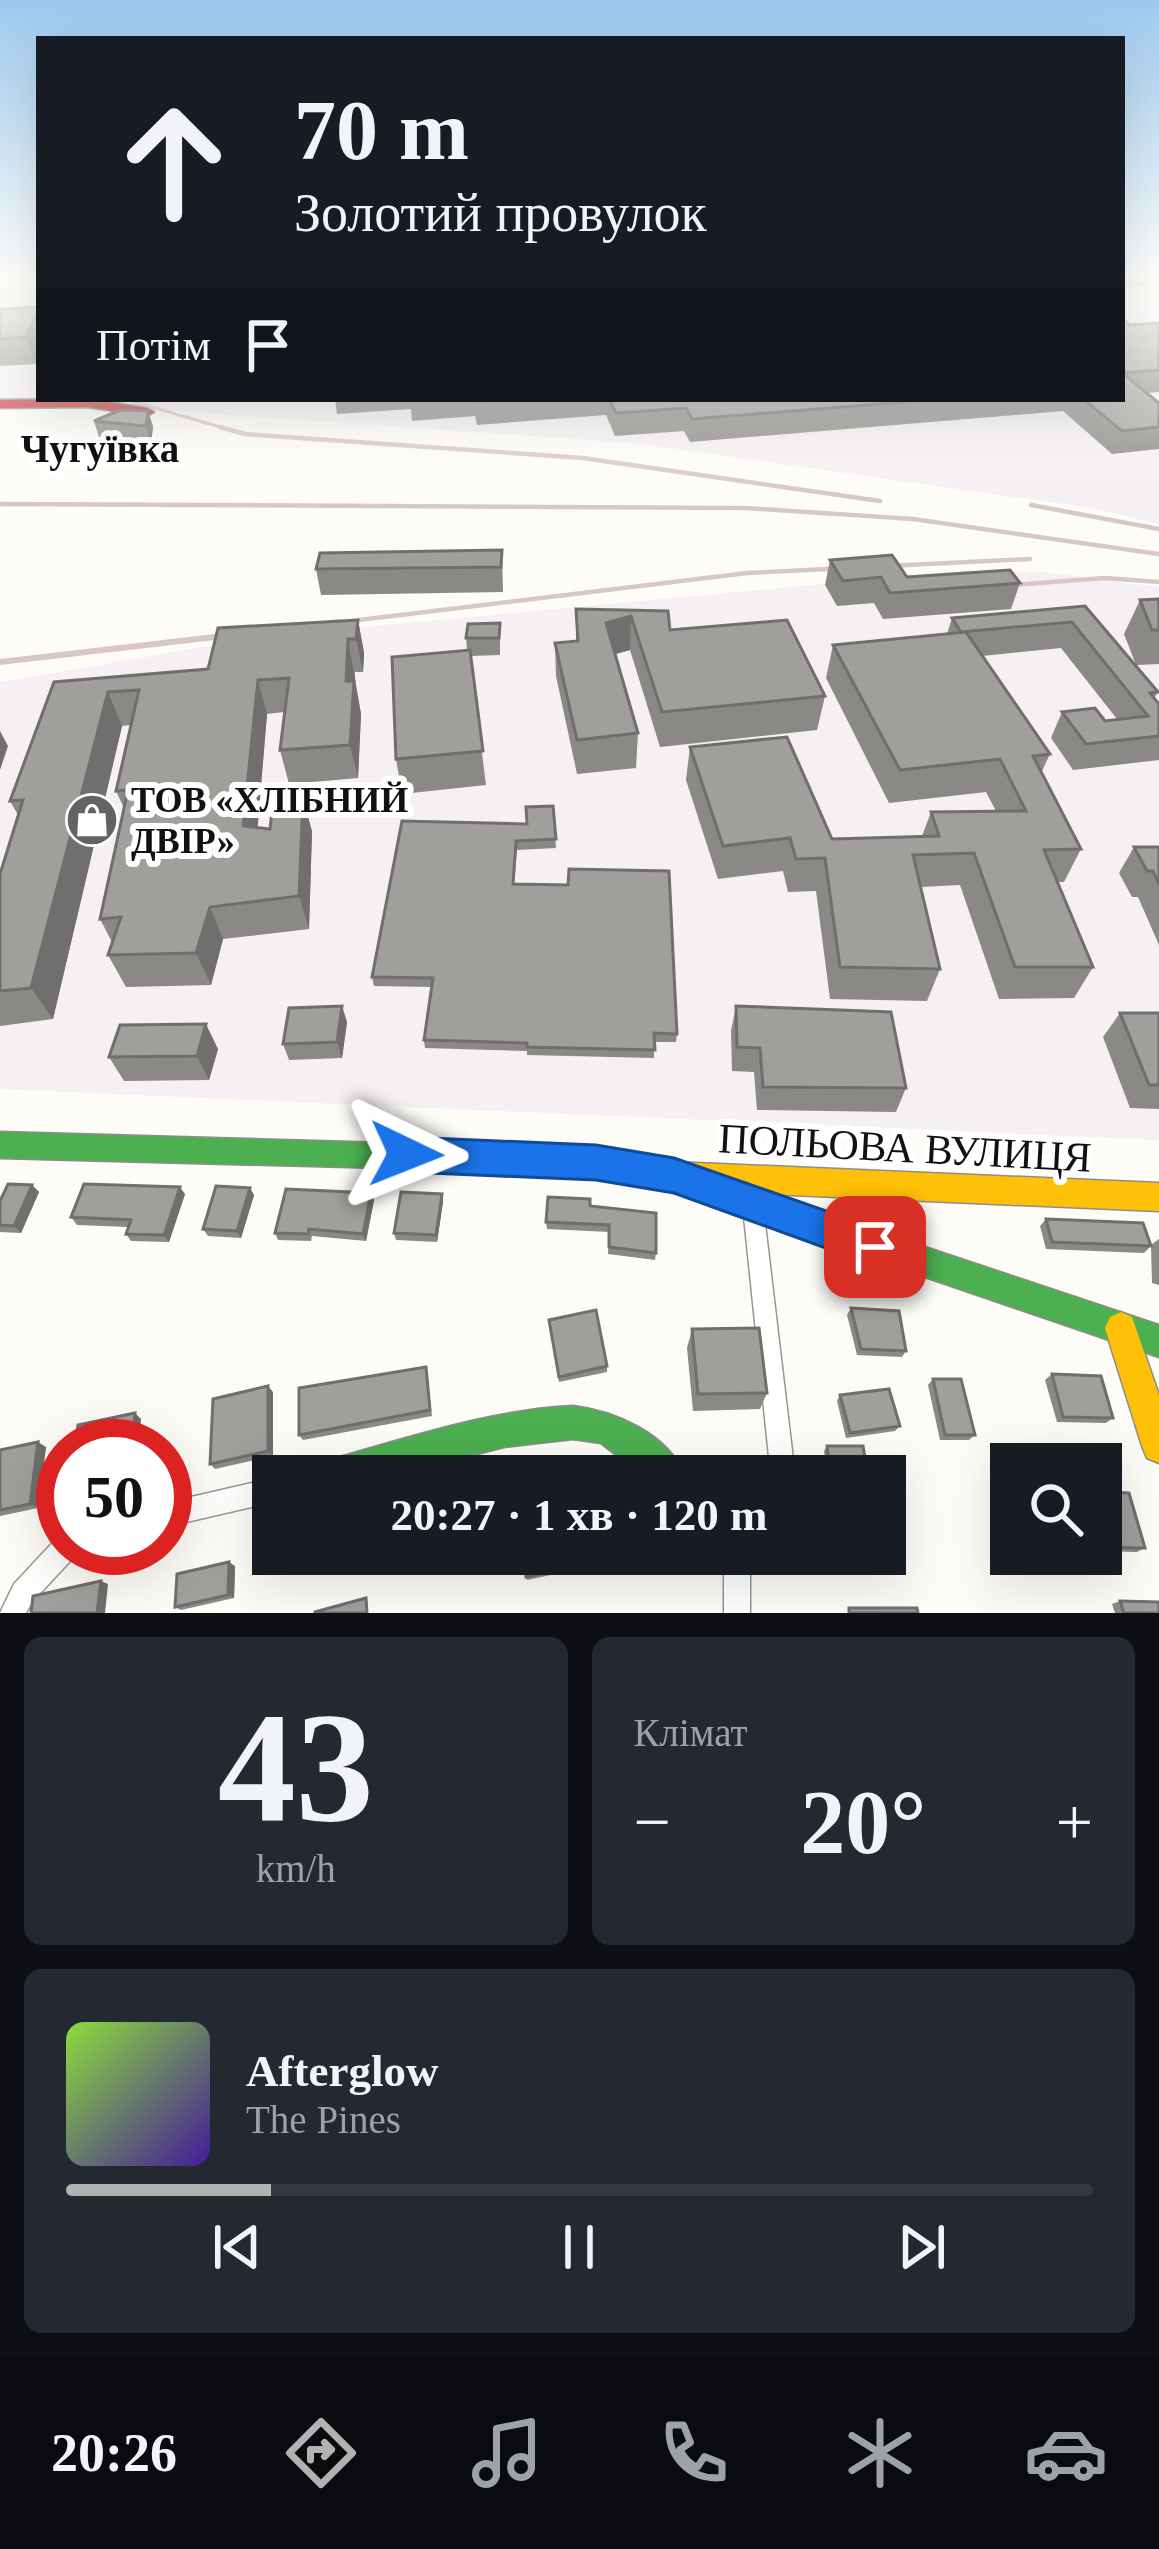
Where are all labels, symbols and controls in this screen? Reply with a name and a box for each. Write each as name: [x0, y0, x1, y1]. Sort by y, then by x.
icon: ahead: [96, 84, 252, 240]
text: 70 m: [294, 84, 469, 177]
text: Золотий провулок: [294, 183, 707, 243]
icon: arrive: [235, 312, 301, 378]
text: Потім: [96, 320, 211, 370]
district label: Чугуївка: [21, 427, 179, 471]
place label: ТОВ «ХЛІБНИЙ ДВІР»: [131, 780, 408, 861]
shop icon: ТОВ «ХЛІБНИЙ ДВІР»: [64, 792, 120, 848]
position arrow: [343, 1091, 469, 1217]
street label: ПОЛЬОВА ВУЛИЦЯ: [717, 1115, 1093, 1181]
pin: [824, 1196, 926, 1298]
icon: arrive: [842, 1214, 908, 1280]
speed limit sign: 50: [36, 1419, 192, 1575]
map controls: [990, 1443, 1122, 1575]
button: search: [990, 1443, 1122, 1575]
text: 20:27 · 1 хв · 120 m: [391, 1490, 767, 1540]
text: 43: [218, 1681, 374, 1854]
text: Клімат: [634, 1711, 748, 1754]
text: 20°: [800, 1773, 926, 1872]
text: −: [634, 1785, 671, 1858]
text: +: [1056, 1785, 1093, 1858]
text: km/h: [256, 1847, 336, 1890]
text: Afterglow: [246, 2046, 438, 2096]
text: The Pines: [246, 2098, 401, 2141]
icon: previous: [204, 2214, 270, 2280]
icon: pause: [546, 2214, 612, 2280]
icon: next: [889, 2214, 955, 2280]
icon: directions: [279, 2411, 363, 2495]
icon: music: [465, 2411, 549, 2495]
icon: phone: [652, 2411, 736, 2495]
icon: climate: [838, 2411, 922, 2495]
icon: car: [1024, 2411, 1108, 2495]
text: 20:26: [51, 2423, 177, 2483]

